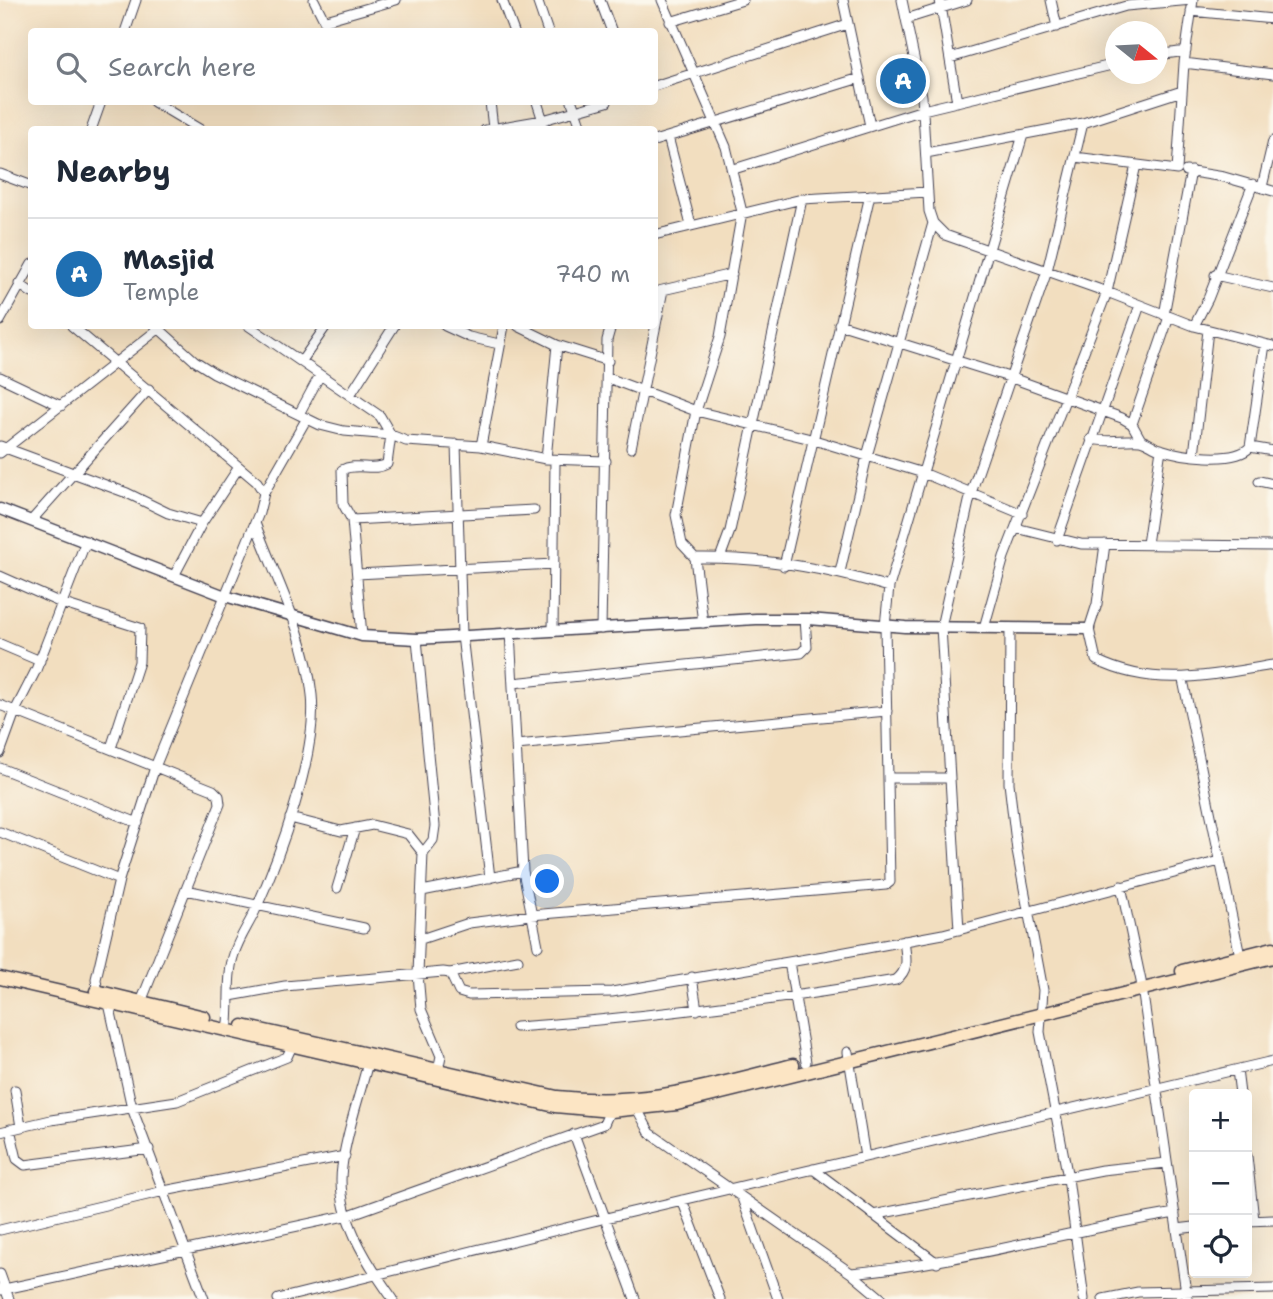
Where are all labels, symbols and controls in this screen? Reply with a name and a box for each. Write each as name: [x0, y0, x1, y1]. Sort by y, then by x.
north arrow: [1105, 21, 1168, 84]
search box: [28, 28, 658, 105]
icon: search: [52, 48, 90, 86]
text: Search here: [108, 49, 257, 84]
pin: A: [880, 55, 926, 107]
text: Nearby: [56, 151, 171, 192]
text: Masjid: [123, 242, 215, 277]
text: A: [70, 259, 88, 289]
text: 740 m: [555, 259, 630, 289]
text: Temple: [123, 277, 200, 307]
your location: [530, 864, 564, 898]
map controls: [1189, 1089, 1252, 1278]
button: +: [1189, 1089, 1252, 1152]
button: −: [1189, 1152, 1252, 1215]
button: locate: [1189, 1215, 1252, 1278]

